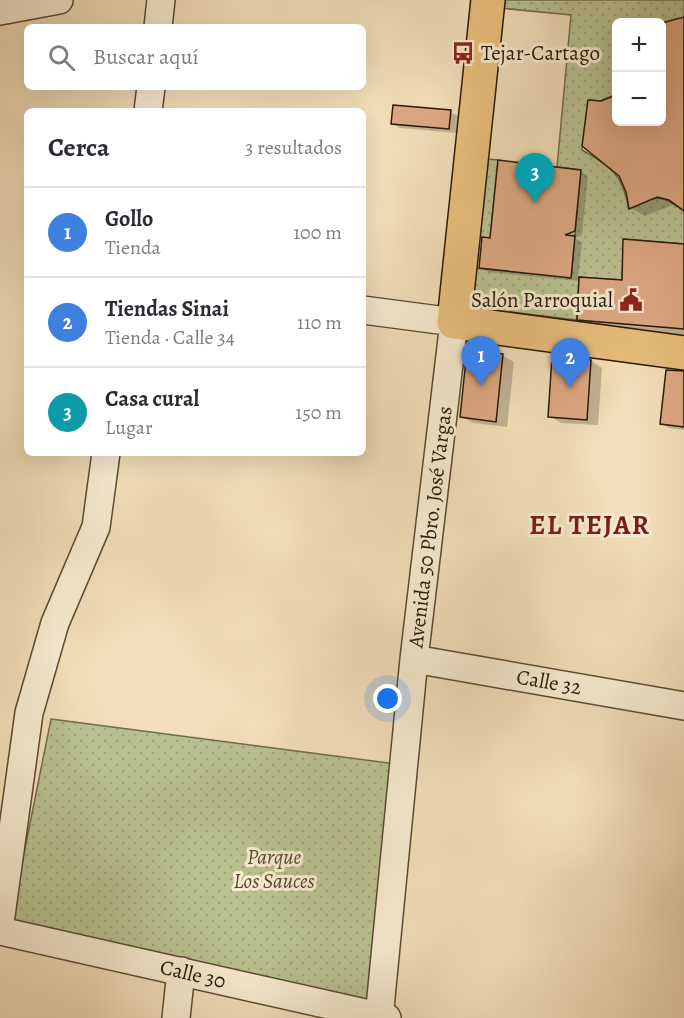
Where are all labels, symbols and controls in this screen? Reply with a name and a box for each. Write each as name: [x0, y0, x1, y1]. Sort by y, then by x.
map controls: [612, 18, 666, 126]
button: +: [612, 18, 666, 72]
search box: [24, 24, 366, 90]
place label: Tejar-Cartago: [481, 39, 600, 67]
bus stop icon: Tejar-Cartago: [450, 40, 476, 66]
icon: search: [45, 41, 78, 74]
text: Buscar aquí: [93, 42, 199, 72]
button: −: [612, 72, 666, 126]
text: Cerca: [48, 130, 110, 165]
text: 3 resultados: [245, 134, 342, 161]
pin: 3: [516, 154, 554, 203]
text: Gollo: [105, 204, 153, 234]
text: 1: [64, 219, 71, 246]
text: 100 m: [293, 219, 342, 246]
text: Tienda: [105, 234, 161, 261]
place label: Salón Parroquial: [471, 286, 613, 314]
public building icon: Salón Parroquial: [618, 287, 644, 313]
text: Tiendas Sinai: [105, 294, 229, 324]
text: 2: [63, 309, 72, 336]
text: 110 m: [297, 309, 342, 336]
text: Tienda · Calle 34: [105, 324, 235, 351]
pin: 1: [462, 336, 500, 386]
pin: 2: [550, 338, 590, 388]
text: Casa cural: [105, 384, 199, 414]
text: 3: [63, 399, 72, 426]
text: 150 m: [295, 399, 342, 426]
street label: Avenida 50 Pbro. José Vargas: [401, 405, 459, 650]
text: Lugar: [105, 414, 153, 441]
district label: EL TEJAR: [529, 507, 651, 543]
street label: Calle 32: [514, 663, 584, 701]
your location: [373, 684, 402, 713]
park label: Parque Los Sauces: [233, 843, 315, 895]
street label: Calle 30: [157, 953, 229, 995]

